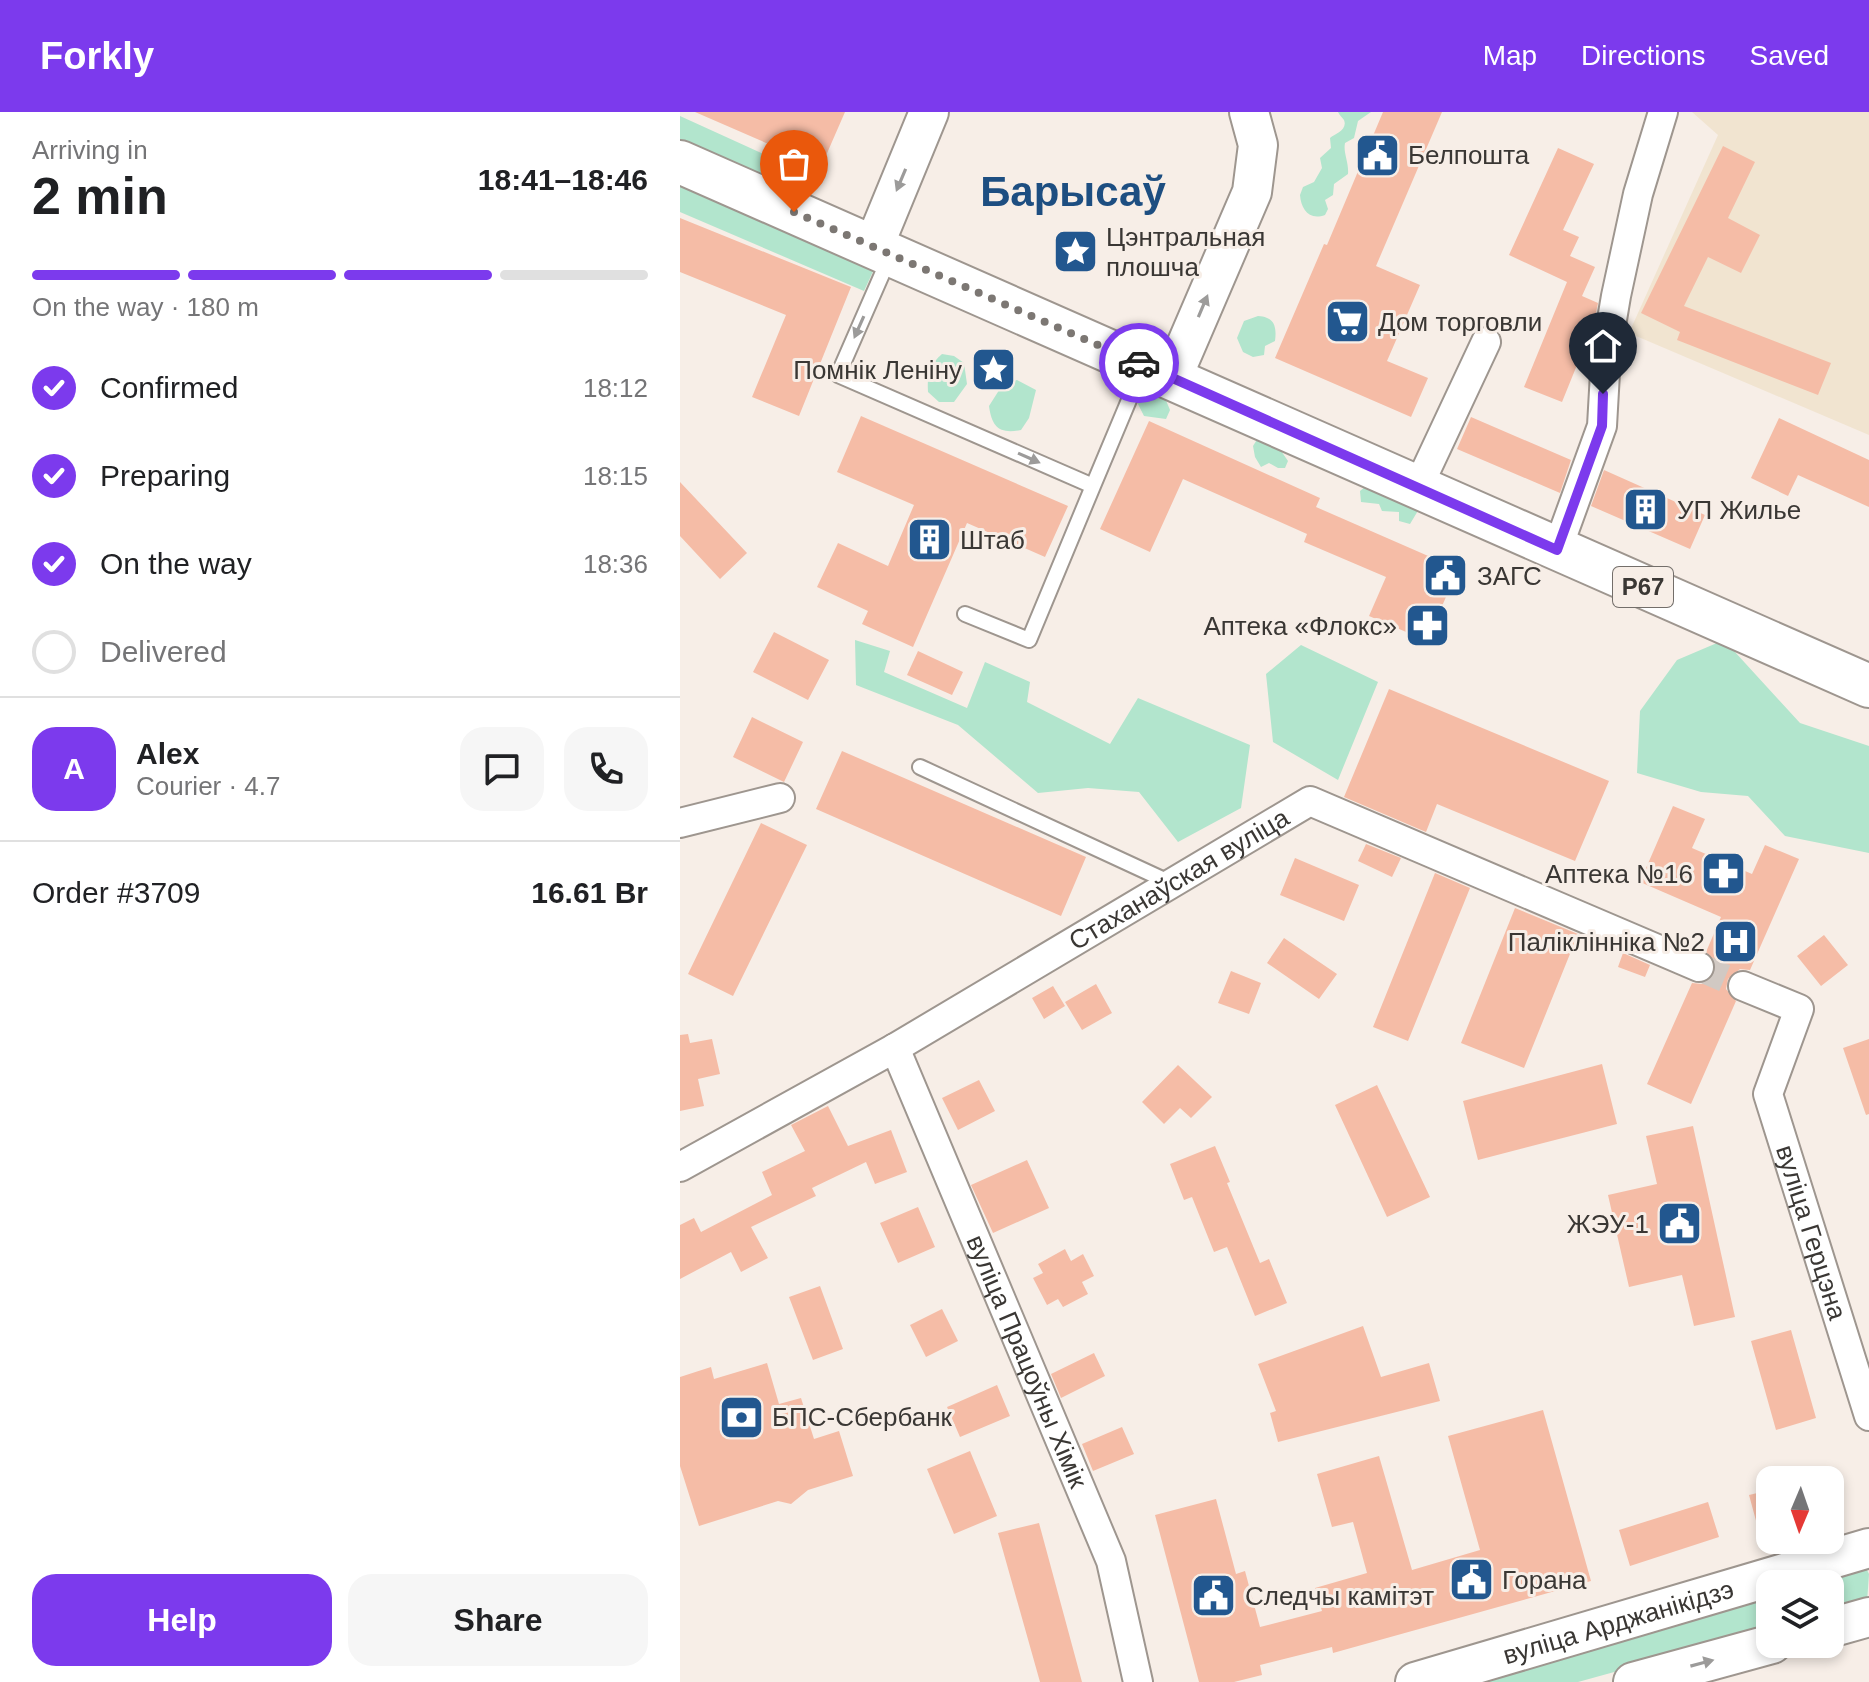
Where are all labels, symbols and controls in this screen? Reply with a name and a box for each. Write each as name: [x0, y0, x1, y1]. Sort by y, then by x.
text: Forkly: [40, 35, 154, 77]
text: Map: [1483, 40, 1537, 71]
text: Directions: [1581, 40, 1706, 71]
text: Saved: [1750, 40, 1829, 71]
pin: [760, 130, 828, 212]
public building icon: Белпошта: [1353, 131, 1401, 179]
text: Arriving in: [32, 135, 148, 165]
place label: Белпошта: [1408, 140, 1530, 170]
icon: bag: [772, 142, 816, 186]
text: 18:41–18:46: [478, 163, 648, 196]
text: 2 min: [32, 167, 168, 225]
one-way arrow: [894, 168, 907, 192]
district label: Барысаў: [980, 168, 1166, 215]
place label: Цэнтральная плошча: [1106, 222, 1265, 282]
place icon: Цэнтральная плошча: [1051, 228, 1099, 276]
text: On the way · 180 m: [32, 292, 259, 322]
one-way arrow: [1197, 294, 1210, 318]
supermarket icon: Дом торговли: [1323, 298, 1371, 346]
place label: Дом торговли: [1378, 307, 1542, 337]
pin: [1569, 312, 1637, 394]
one-way arrow: [852, 316, 865, 339]
courier: [1099, 323, 1179, 403]
icon: home: [1581, 324, 1625, 368]
icon: car: [1117, 341, 1161, 385]
place icon: Помнік Леніну: [969, 346, 1017, 394]
place label: Помнік Леніну: [793, 355, 962, 385]
icon: check: [32, 366, 76, 410]
text: Confirmed: [100, 371, 238, 404]
text: 18:12: [583, 373, 648, 403]
one-way arrow: [1017, 452, 1040, 465]
icon: check: [32, 454, 76, 498]
text: Preparing: [100, 459, 230, 492]
text: 18:15: [583, 461, 648, 491]
building icon: УП Жилье: [1622, 486, 1670, 534]
place label: УП Жилье: [1677, 495, 1801, 525]
building icon: Штаб: [905, 516, 953, 564]
place label: Штаб: [960, 525, 1025, 555]
icon: check: [32, 542, 76, 586]
text: On the way: [100, 547, 252, 580]
text: 18:36: [583, 549, 648, 579]
public building icon: ЗАГС: [1422, 552, 1470, 600]
place label: ЗАГС: [1477, 561, 1542, 591]
road number: Р67: [1613, 567, 1673, 607]
pharmacy icon: Аптека «Флокс»: [1404, 602, 1452, 650]
place label: Аптека «Флокс»: [1203, 611, 1397, 641]
text: Delivered: [100, 635, 227, 668]
button: chat: [460, 727, 544, 811]
button: phone: [564, 727, 648, 811]
text: Alex: [136, 737, 199, 770]
text: A: [63, 752, 85, 785]
text: Courier · 4.7: [136, 771, 281, 801]
street label: Стаханаўская вуліца: [1063, 802, 1295, 956]
pharmacy icon: Аптека №16: [1700, 850, 1748, 898]
place label: Аптека №16: [1545, 859, 1693, 889]
text: Order #3709: [32, 876, 200, 909]
text: 16.61 Br: [531, 876, 648, 909]
hospital icon: Паліклінніка №2: [1712, 918, 1760, 966]
place label: Паліклінніка №2: [1508, 927, 1705, 957]
street label: вуліца Герцэна: [1770, 1141, 1853, 1324]
public building icon: ЖЭУ-1: [1656, 1200, 1704, 1248]
place label: ЖЭУ-1: [1567, 1209, 1649, 1239]
street label: вуліца Працоўны Хімік: [960, 1230, 1094, 1493]
bank icon: БПС-Сбербанк: [717, 1393, 765, 1441]
place label: БПС-Сбербанк: [772, 1402, 953, 1432]
north arrow: [1756, 1466, 1844, 1554]
map controls: [1756, 1466, 1844, 1658]
public building icon: Горана: [1447, 1556, 1495, 1604]
place label: Горана: [1502, 1565, 1587, 1595]
button: layers: [1756, 1570, 1844, 1658]
public building icon: Следчы камітэт: [1190, 1572, 1238, 1620]
button: Help: [32, 1574, 332, 1666]
button: Share: [348, 1574, 648, 1666]
street label: вуліца Арджанікідзэ: [1499, 1574, 1737, 1670]
place label: Следчы камітэт: [1245, 1581, 1434, 1611]
one-way arrow: [1691, 1656, 1715, 1669]

